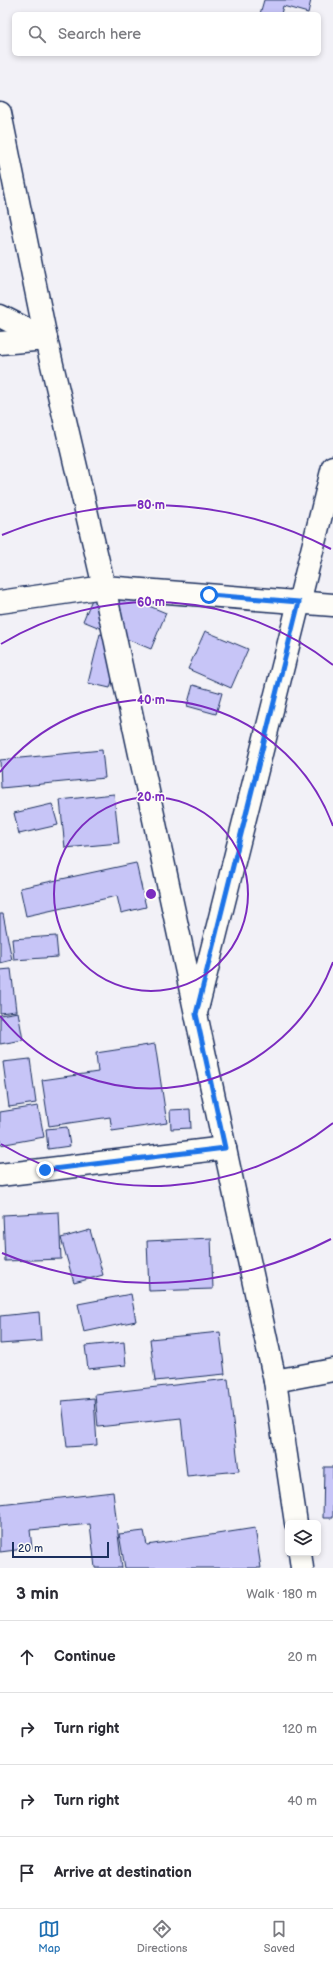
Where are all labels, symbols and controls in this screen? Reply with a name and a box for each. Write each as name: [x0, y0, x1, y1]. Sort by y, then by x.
search box: [12, 12, 321, 56]
icon: search: [26, 23, 48, 45]
text: Search here: [58, 25, 141, 44]
text: 80 m: [137, 498, 165, 513]
route start: [200, 586, 218, 604]
text: 60 m: [137, 595, 165, 610]
text: 40 m: [137, 693, 165, 708]
text: 20 m: [137, 790, 165, 805]
centre of rings: [144, 887, 158, 901]
route end: [36, 1161, 54, 1179]
map controls: [285, 1520, 321, 1556]
button: layers: [285, 1520, 321, 1556]
scale bar: [12, 1540, 109, 1559]
text: 20 m: [18, 1542, 43, 1555]
text: 3 min: [16, 1584, 59, 1604]
text: Walk · 180 m: [246, 1586, 317, 1602]
icon: ahead: [16, 1646, 38, 1668]
text: Continue: [54, 1647, 116, 1666]
text: 20 m: [287, 1649, 317, 1665]
icon: right: [16, 1718, 38, 1740]
text: Turn right: [54, 1719, 119, 1738]
text: 120 m: [282, 1721, 317, 1737]
icon: right: [16, 1790, 38, 1812]
text: Turn right: [54, 1791, 119, 1810]
text: 40 m: [287, 1793, 317, 1809]
icon: arrive: [16, 1862, 38, 1884]
text: Arrive at destination: [54, 1863, 192, 1882]
tab: Map: [38, 1918, 60, 1955]
tab: Directions: [137, 1918, 187, 1955]
tab: Saved: [264, 1918, 295, 1955]

